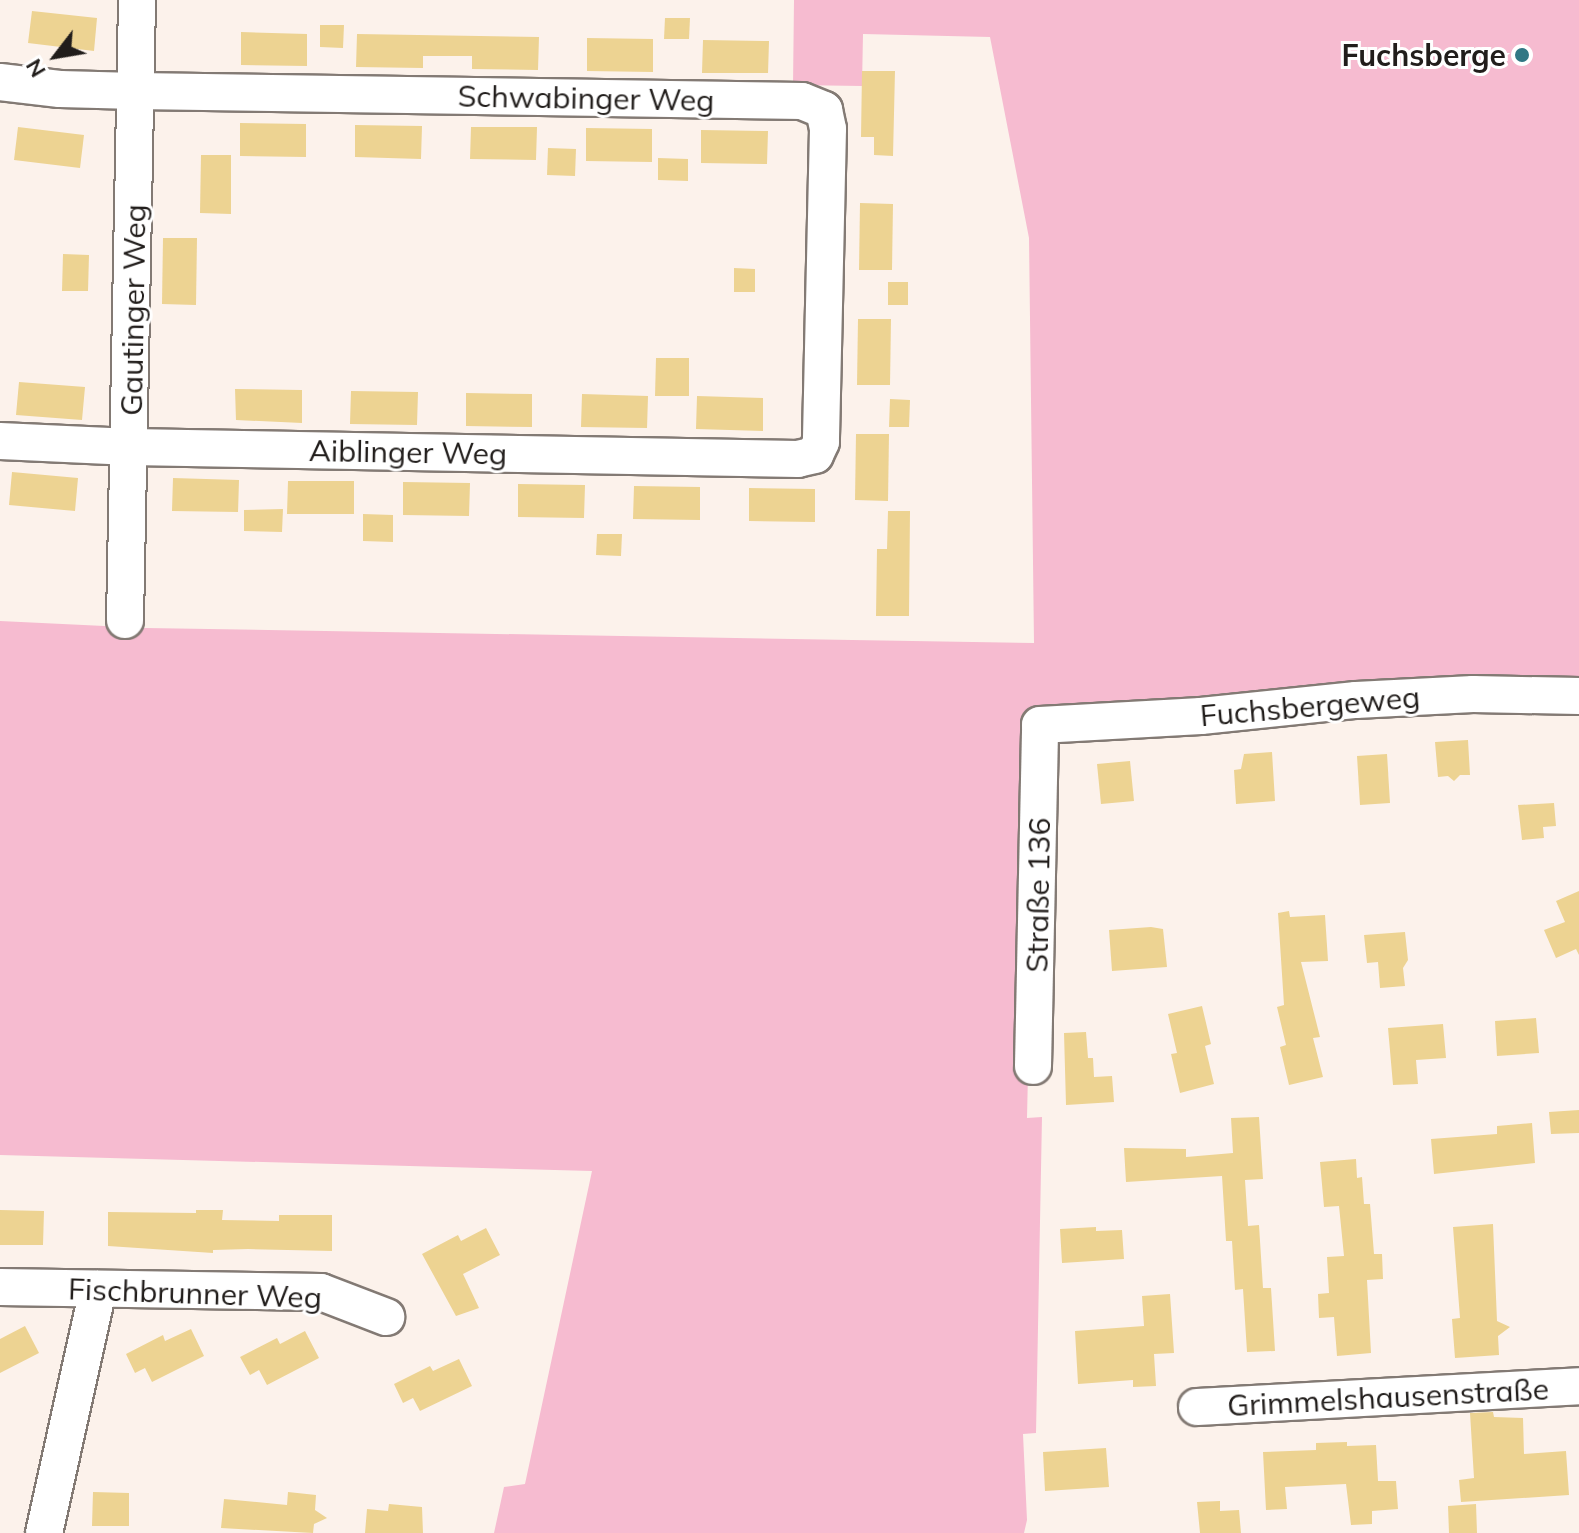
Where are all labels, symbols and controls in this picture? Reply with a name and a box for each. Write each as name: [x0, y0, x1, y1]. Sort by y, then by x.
north arrow: [16, 16, 96, 96]
place label: Fuchsberge: [1341, 37, 1506, 73]
marker: Fuchsberge: [1513, 46, 1531, 64]
text: N: [19, 54, 52, 83]
street label: Schwabinger Weg: [457, 78, 715, 118]
street label: Gautinger Weg: [113, 204, 153, 416]
street label: Aiblinger Weg: [309, 432, 507, 472]
street label: Fuchsbergeweg: [1199, 678, 1421, 734]
street label: Straße 136: [1019, 817, 1057, 973]
street label: Fischbrunner Weg: [68, 1271, 322, 1315]
street label: Grimmelshausenstraße: [1226, 1371, 1550, 1423]

